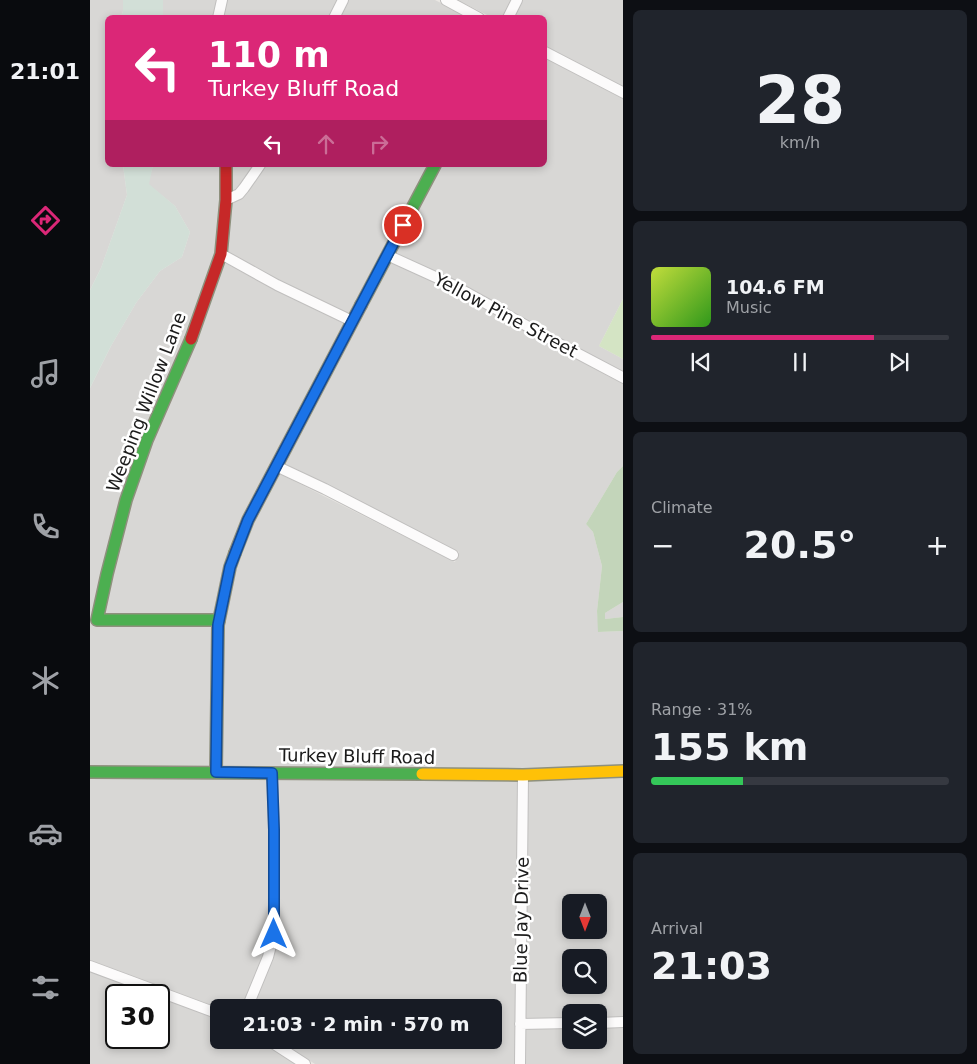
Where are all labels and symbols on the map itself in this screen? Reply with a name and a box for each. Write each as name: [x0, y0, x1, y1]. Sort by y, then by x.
pin: [382, 204, 424, 246]
street label: Yellow Pine Street: [430, 268, 581, 362]
street label: Weeping Willow Lane: [102, 309, 190, 495]
street label: Turkey Bluff Road: [278, 744, 435, 768]
street label: Blue Jay Drive: [509, 857, 533, 983]
north arrow: [562, 894, 608, 939]
position arrow: [247, 907, 299, 959]
speed limit sign: 30: [105, 984, 170, 1049]

